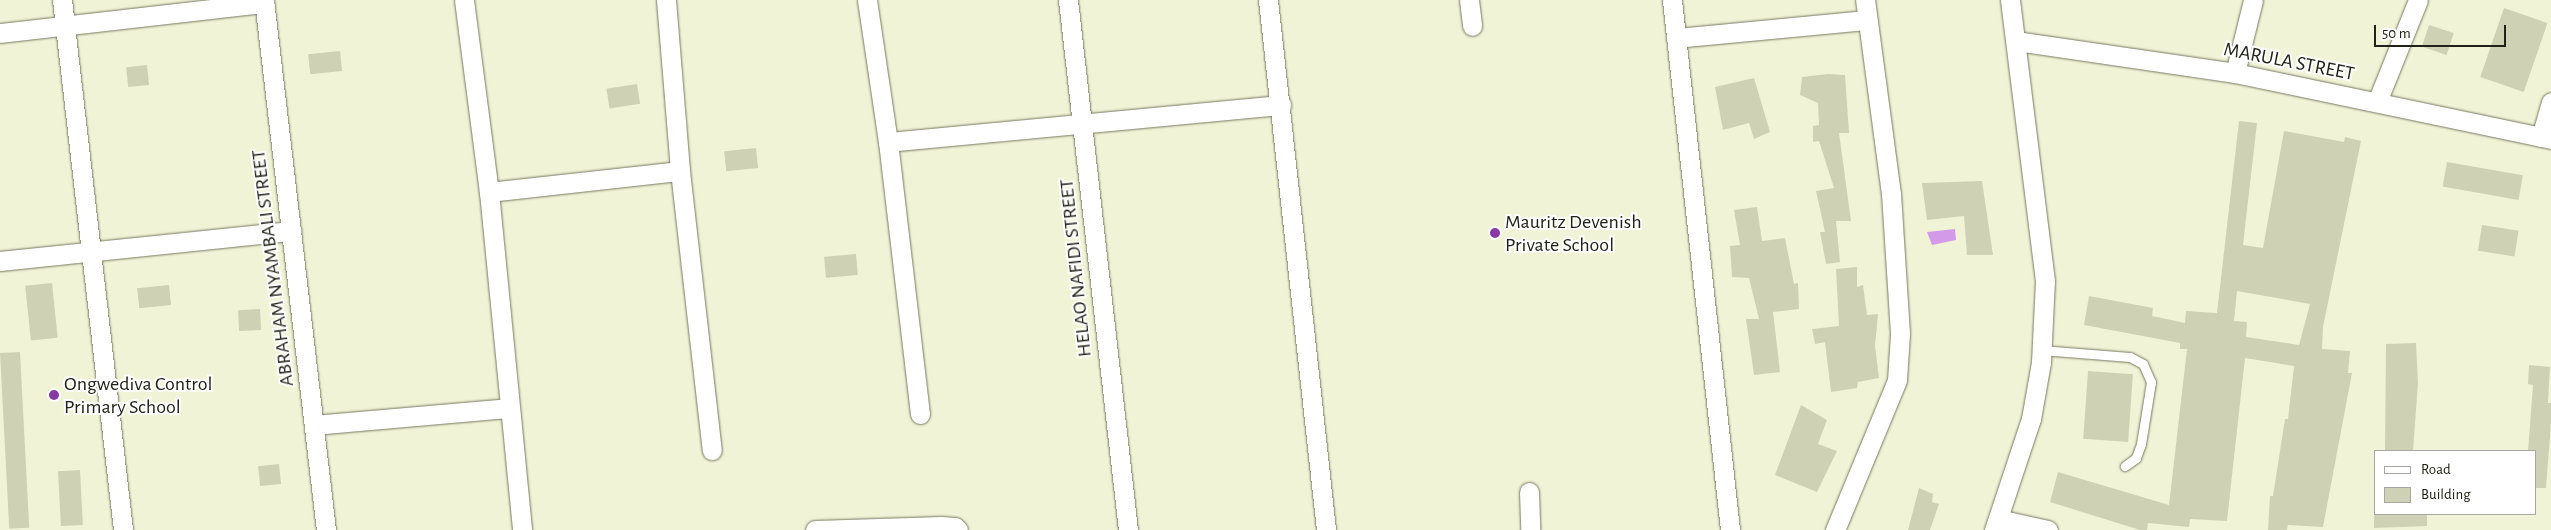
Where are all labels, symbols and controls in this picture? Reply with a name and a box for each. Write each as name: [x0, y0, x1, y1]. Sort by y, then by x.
scale bar: [2376, 15, 2508, 47]
text: 50 m: [2382, 26, 2411, 41]
street label: MARULA STREET: [2222, 38, 2356, 86]
street label: ABRAHAM NYAMBALI STREET: [247, 148, 299, 388]
street label: HELAO NAFIDI STREET: [1055, 178, 1097, 358]
place label: Mauritz Devenish Private School: [1505, 210, 1642, 257]
marker: Mauritz Devenish Private School: [1489, 227, 1501, 239]
place label: Ongwediva Control Primary School: [64, 372, 213, 419]
marker: Ongwediva Control Primary School: [48, 389, 60, 401]
legend: [2374, 450, 2536, 515]
text: Road: [2421, 462, 2451, 477]
text: Building: [2421, 487, 2471, 502]

